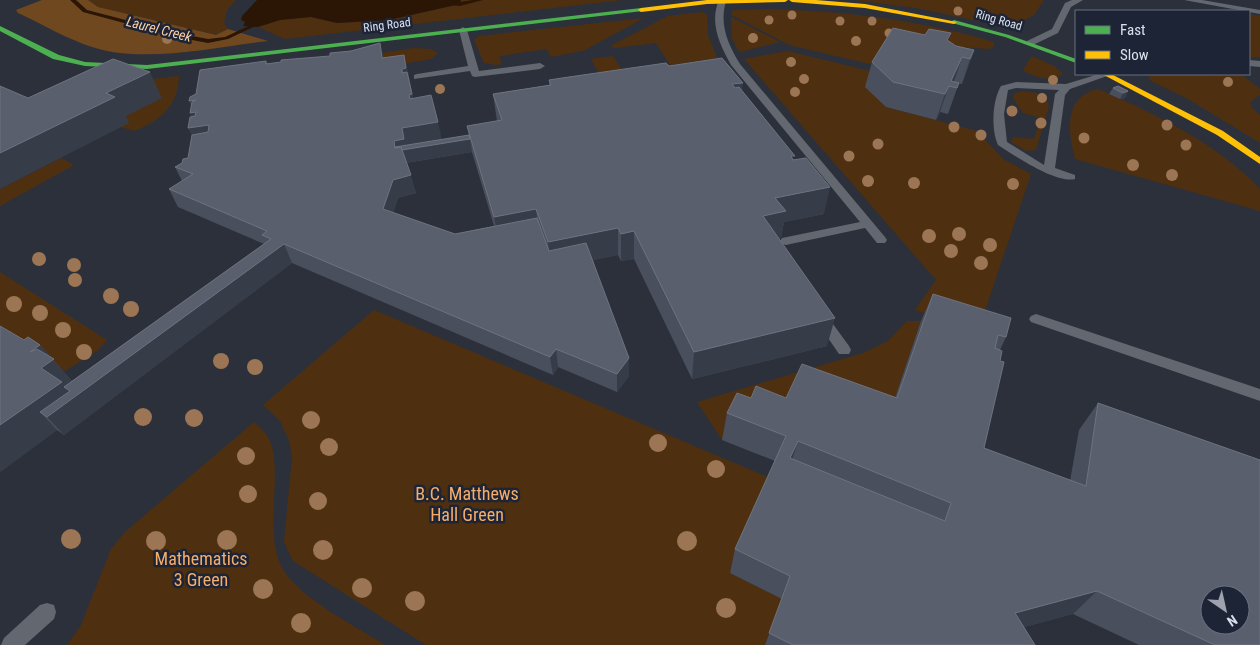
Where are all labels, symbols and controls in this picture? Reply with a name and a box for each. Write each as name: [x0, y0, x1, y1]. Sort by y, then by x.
street label: Ring Road: [974, 7, 1024, 33]
legend: [1075, 10, 1250, 75]
water label: Laurel Creek: [125, 13, 194, 45]
street label: Ring Road: [362, 15, 412, 35]
text: Fast: [1120, 21, 1145, 39]
text: Slow: [1120, 46, 1149, 64]
park label: B.C. Matthews Hall Green: [415, 483, 519, 525]
park label: Mathematics 3 Green: [155, 548, 247, 590]
north arrow: [1200, 585, 1250, 635]
text: N: [1224, 612, 1240, 630]

